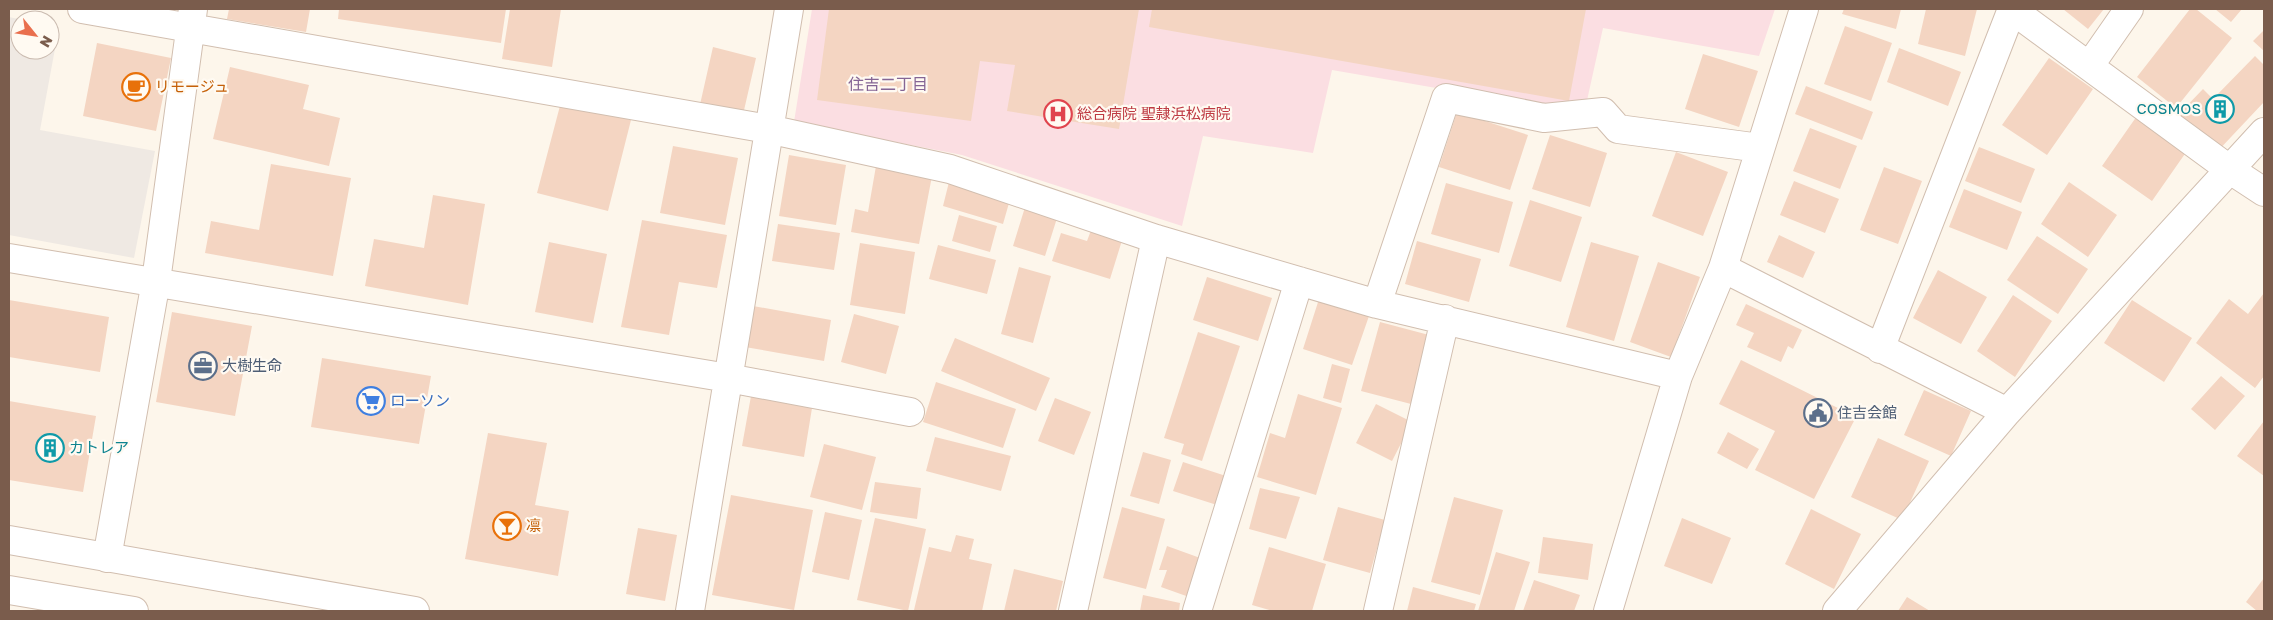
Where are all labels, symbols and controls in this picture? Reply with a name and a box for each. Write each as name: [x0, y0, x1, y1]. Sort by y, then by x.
north arrow: [10, 10, 60, 60]
text: N: [37, 33, 57, 51]
cafe icon: リモージュ: [121, 72, 151, 102]
district label: 住吉二丁目: [848, 74, 928, 94]
place label: リモージュ: [155, 77, 229, 95]
building icon: COSMOS: [2205, 94, 2235, 124]
hospital icon: 総合病院 聖隷浜松病院: [1043, 99, 1073, 129]
place label: COSMOS: [2136, 99, 2201, 117]
place label: 総合病院 聖隷浜松病院: [1077, 104, 1231, 122]
office icon: 大樹生命: [188, 351, 218, 381]
place label: 大樹生命: [222, 356, 282, 374]
supermarket icon: ローソン: [356, 386, 386, 416]
place label: ローソン: [390, 391, 450, 409]
public building icon: 住吉会館: [1803, 398, 1833, 428]
place label: 住吉会館: [1837, 403, 1897, 421]
building icon: カトレア: [35, 433, 65, 463]
place label: カトレア: [69, 438, 129, 456]
bar icon: 凛: [492, 511, 522, 541]
place label: 凛: [526, 516, 541, 534]

